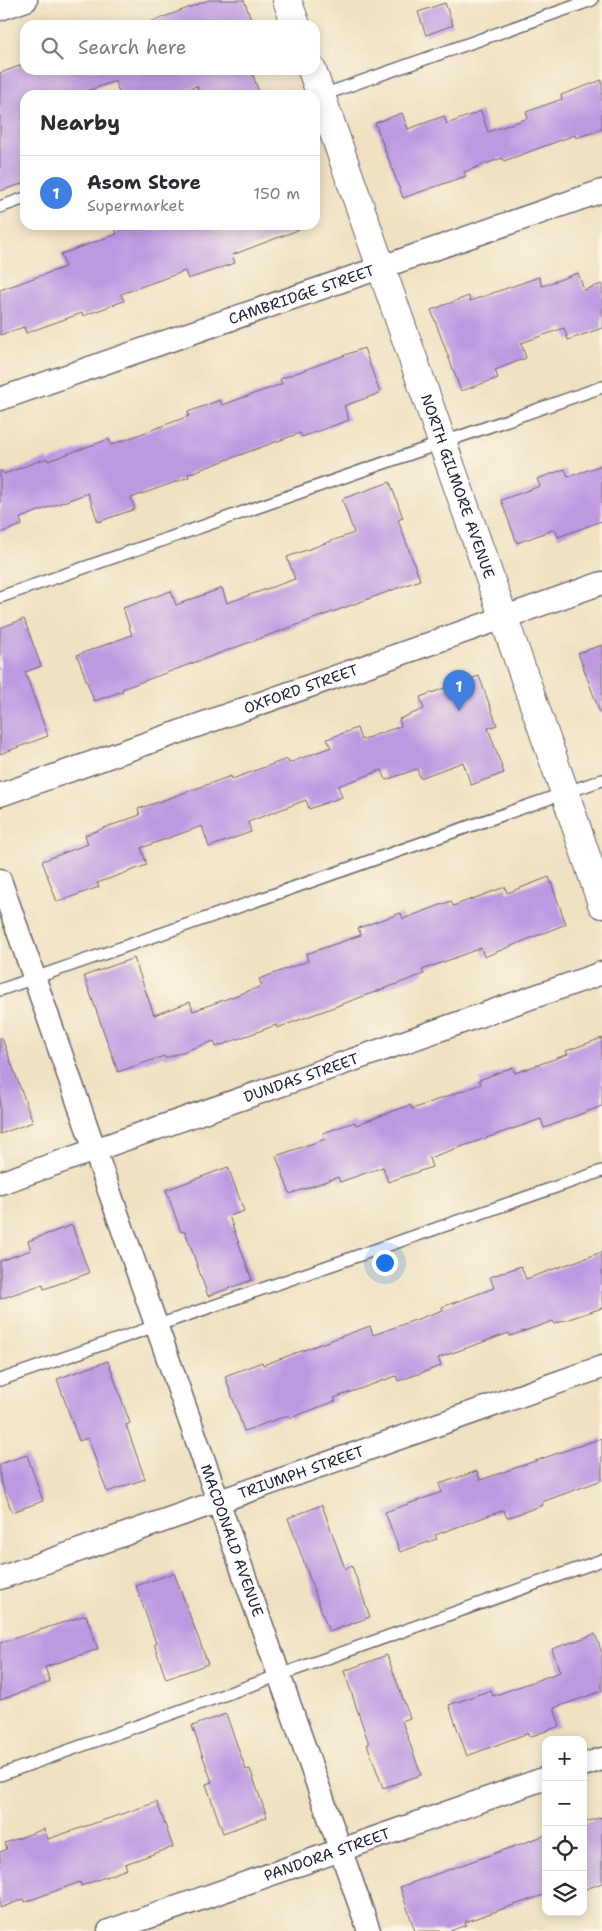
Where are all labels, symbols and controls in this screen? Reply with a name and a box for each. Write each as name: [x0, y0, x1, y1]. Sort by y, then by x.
search box: [20, 20, 320, 75]
icon: search: [38, 34, 66, 62]
text: Search here: [78, 35, 187, 60]
text: Nearby: [40, 109, 120, 137]
text: Asom Store: [87, 170, 201, 195]
text: 1: [52, 183, 60, 204]
text: 150 m: [253, 183, 300, 204]
text: Supermarket: [87, 195, 184, 216]
street label: CAMBRIDGE STREET: [226, 260, 377, 329]
street label: NORTH GILMORE AVENUE: [416, 391, 499, 581]
street label: OXFORD STREET: [241, 660, 361, 718]
pin: 1: [443, 670, 475, 711]
street label: DUNDAS STREET: [241, 1049, 361, 1107]
your location: [372, 1250, 398, 1276]
street label: TRIUMPH STREET: [235, 1441, 367, 1504]
street label: MACDONALD AVENUE: [196, 1461, 268, 1619]
map controls: [542, 1736, 587, 1916]
button: +: [542, 1736, 587, 1781]
button: −: [542, 1781, 587, 1826]
street label: PANDORA STREET: [261, 1823, 393, 1886]
button: locate: [542, 1826, 587, 1871]
button: layers: [542, 1871, 587, 1916]

